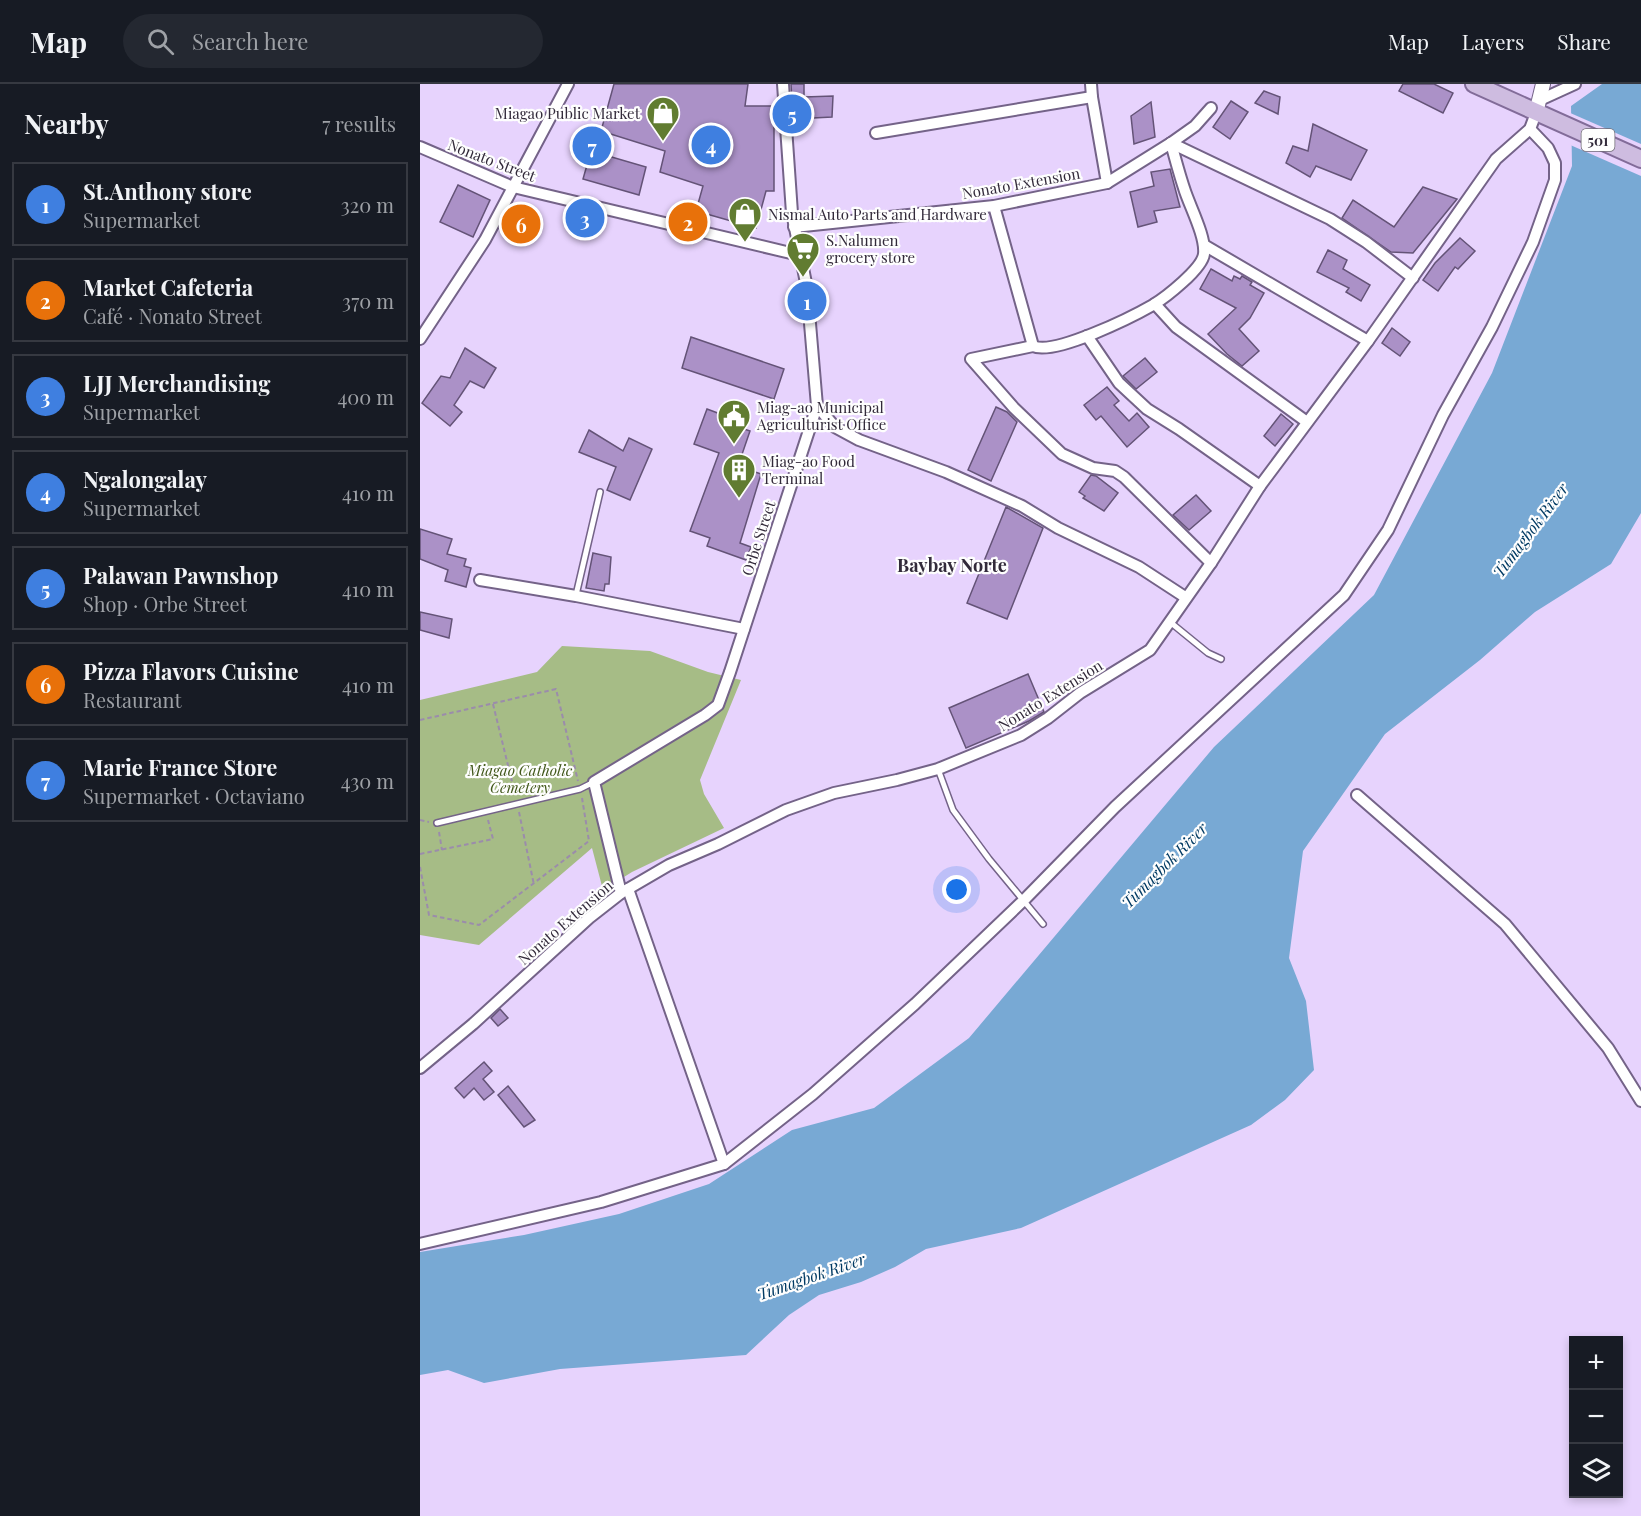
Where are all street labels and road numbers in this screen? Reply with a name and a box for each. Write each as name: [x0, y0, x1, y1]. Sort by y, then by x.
road number: 501: [1582, 129, 1614, 151]
street label: Nonato Street: [445, 134, 539, 186]
street label: Nonato Extension: [961, 163, 1082, 203]
street label: Orbe Street: [737, 497, 780, 578]
street label: Nonato Extension: [994, 655, 1106, 735]
street label: Nonato Extension: [513, 875, 617, 969]

